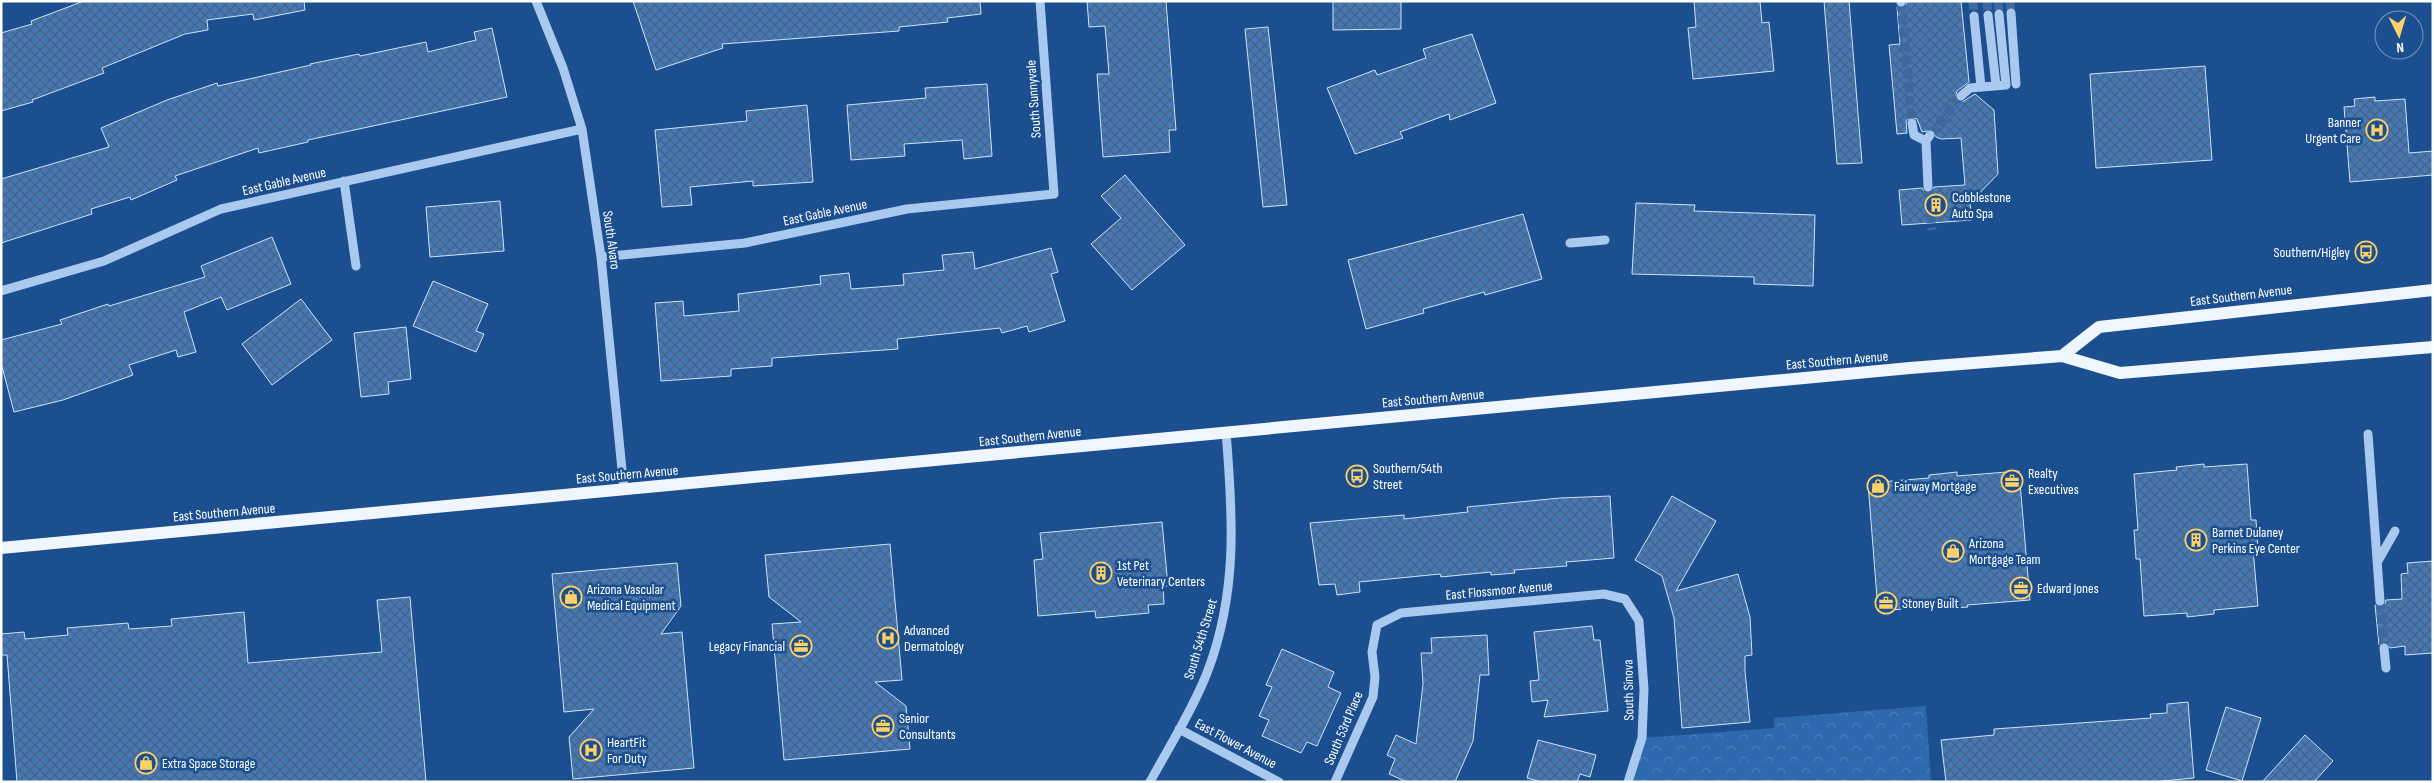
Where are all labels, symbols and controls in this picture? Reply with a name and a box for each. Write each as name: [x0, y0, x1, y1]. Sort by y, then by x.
north arrow: [2374, 10, 2424, 60]
text: N: [2396, 39, 2405, 56]
street label: South Sunnyvale: [1022, 59, 1045, 139]
place label: Banner Urgent Care: [2305, 114, 2361, 147]
hospital icon: Banner Urgent Care: [2365, 118, 2389, 142]
street label: East Gable Avenue: [241, 164, 328, 199]
place label: Cobblestone Auto Spa: [1951, 189, 2011, 222]
building icon: Cobblestone Auto Spa: [1924, 193, 1948, 217]
street label: East Gable Avenue: [782, 195, 869, 230]
street label: South Alvaro: [599, 210, 624, 271]
bus stop icon: Southern/Higley: [2354, 240, 2378, 264]
place label: Southern/Higley: [2274, 244, 2351, 261]
street label: East Southern Avenue: [2189, 281, 2293, 310]
street label: East Southern Avenue: [1785, 348, 1889, 373]
street label: East Southern Avenue: [1381, 386, 1485, 411]
street label: East Southern Avenue: [978, 423, 1082, 450]
place label: Southern/54th Street: [1373, 460, 1442, 493]
street label: East Southern Avenue: [575, 462, 679, 487]
bus stop icon: Southern/54th Street: [1345, 464, 1369, 488]
place label: Realty Executives: [2028, 465, 2079, 498]
office icon: Realty Executives: [2000, 469, 2024, 493]
shop icon: Fairway Mortgage: [1866, 474, 1890, 498]
place label: Fairway Mortgage: [1894, 478, 1976, 495]
street label: East Southern Avenue: [172, 500, 276, 525]
place label: Barnet Dulaney Perkins Eye Center: [2212, 524, 2300, 557]
building icon: Barnet Dulaney Perkins Eye Center: [2184, 528, 2208, 552]
place label: Arizona Mortgage Team: [1968, 535, 2041, 568]
shop icon: Arizona Mortgage Team: [1941, 539, 1965, 563]
place label: 1st Pet Veterinary Centers: [1117, 557, 1205, 590]
building icon: 1st Pet Veterinary Centers: [1089, 561, 1113, 585]
office icon: Edward Jones: [2009, 576, 2033, 600]
street label: East Flossmoor Avenue: [1445, 577, 1553, 604]
place label: Edward Jones: [2037, 580, 2099, 597]
place label: Arizona Vascular Medical Equipment: [586, 581, 676, 614]
shop icon: Arizona Vascular Medical Equipment: [559, 585, 583, 609]
office icon: Stoney Built: [1874, 591, 1898, 615]
place label: Stoney Built: [1902, 595, 1959, 612]
street label: South 54th Street: [1180, 597, 1221, 682]
place label: Advanced Dermatology: [903, 622, 965, 655]
hospital icon: Advanced Dermatology: [876, 626, 900, 650]
office icon: Legacy Financial: [789, 634, 813, 658]
place label: Legacy Financial: [709, 638, 785, 655]
street label: South Sinova: [1619, 659, 1638, 721]
street label: South 53rd Place: [1320, 689, 1367, 768]
place label: Senior Consultants: [899, 710, 956, 743]
office icon: Senior Consultants: [871, 714, 895, 738]
street label: East Flower Avenue: [1192, 715, 1280, 772]
place label: HeartFit For Duty: [607, 734, 647, 767]
hospital icon: HeartFit For Duty: [579, 738, 603, 762]
shop icon: Extra Space Storage: [134, 751, 158, 775]
place label: Extra Space Storage: [162, 755, 256, 772]

